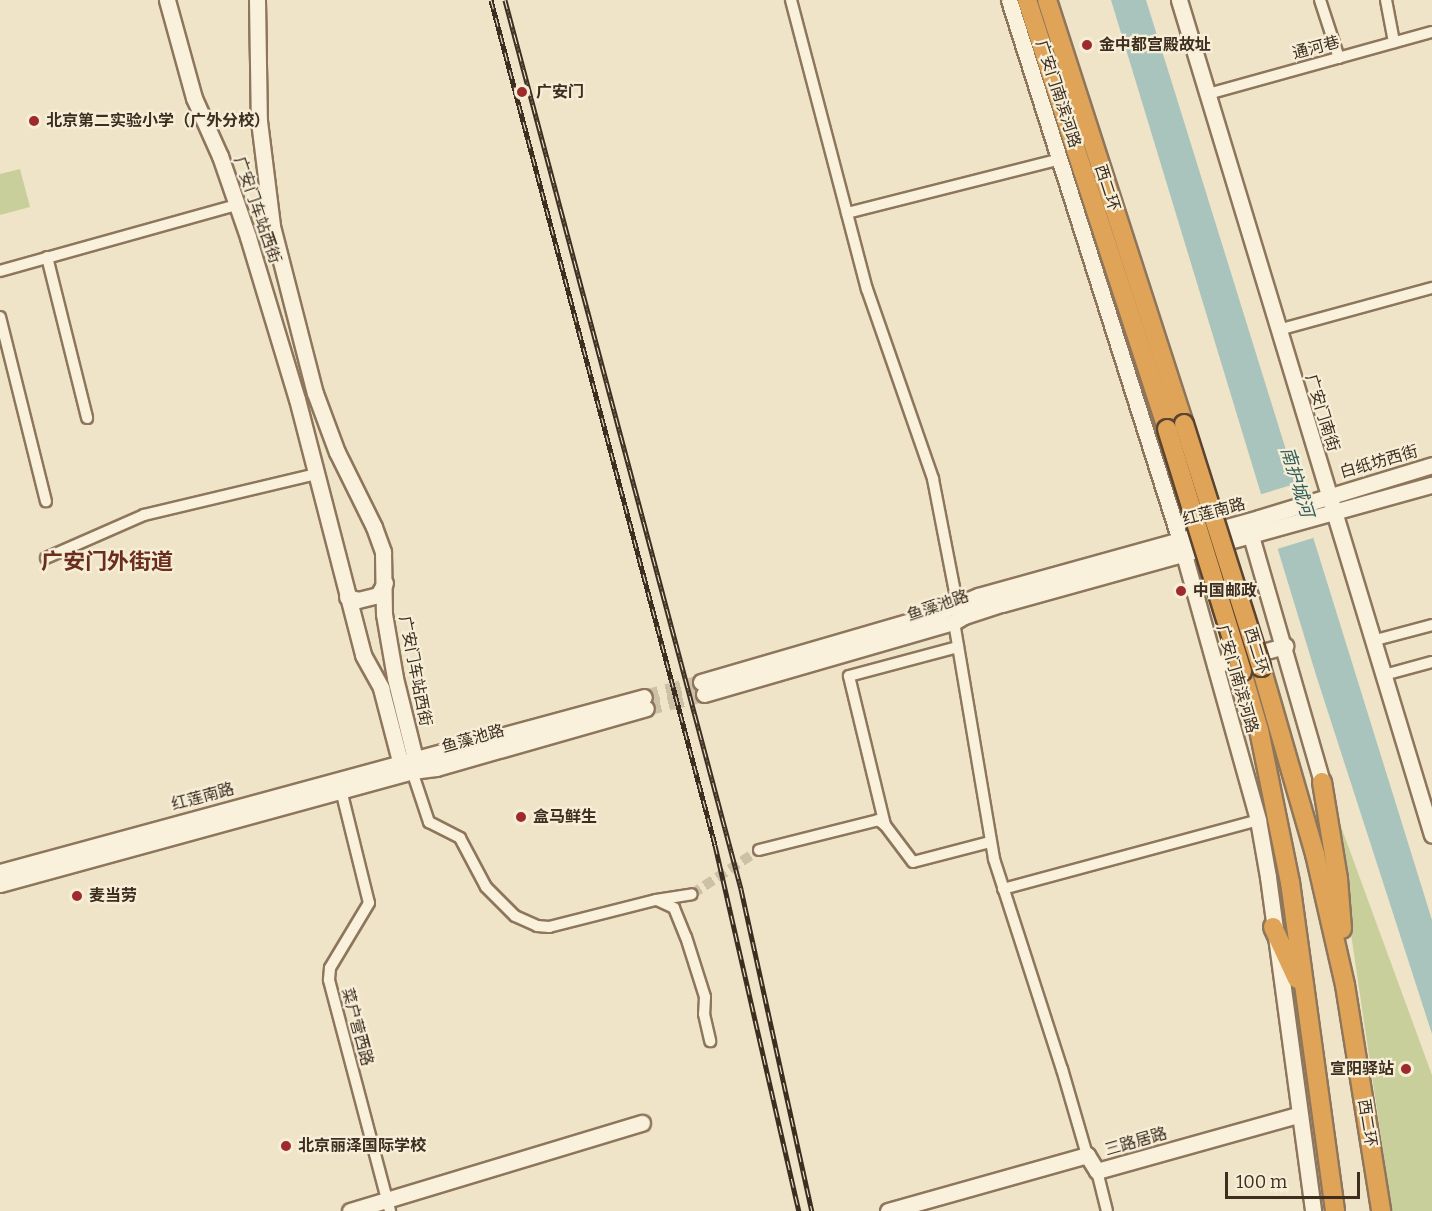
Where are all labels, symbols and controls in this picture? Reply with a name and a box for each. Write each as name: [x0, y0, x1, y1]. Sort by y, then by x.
street label: 通河巷: [1290, 33, 1342, 63]
place label: 金中都宫殿故址: [1099, 35, 1211, 55]
street label: 广安门南滨河路: [1032, 38, 1084, 150]
marker: 金中都宫殿故址: [1080, 38, 1094, 52]
place label: 广安门: [536, 82, 584, 102]
marker: 广安门: [513, 83, 531, 101]
place label: 北京第二实验小学（广外分校）: [46, 111, 270, 131]
marker: 北京第二实验小学（广外分校）: [27, 114, 41, 128]
street label: 广安门车站西街: [230, 154, 284, 266]
street label: 西二环: [1090, 162, 1124, 214]
street label: 广安门南街: [1301, 372, 1343, 454]
street label: 白纸坊西街: [1338, 442, 1420, 482]
water label: 南护城河: [1276, 444, 1318, 520]
street label: 红莲南路: [1181, 494, 1247, 530]
district label: 广安门外街道: [41, 549, 173, 575]
place label: 中国邮政: [1193, 581, 1257, 601]
marker: 中国邮政: [1174, 584, 1188, 598]
street label: 鱼藻池路: [905, 587, 971, 625]
street label: 广安门车站西街: [395, 614, 435, 728]
street label: 广安门南滨河路: [1212, 623, 1262, 735]
street label: 西二环: [1240, 625, 1272, 677]
street label: 鱼藻池路: [440, 721, 506, 757]
street label: 红莲南路: [170, 779, 236, 815]
place label: 盒马鲜生: [533, 807, 597, 827]
marker: 盒马鲜生: [514, 810, 528, 824]
place label: 麦当劳: [89, 886, 137, 906]
marker: 麦当劳: [70, 889, 84, 903]
street label: 菜户营西路: [337, 986, 377, 1068]
place label: 宣阳驿站: [1330, 1059, 1394, 1079]
marker: 宣阳驿站: [1399, 1062, 1413, 1076]
street label: 西二环: [1354, 1098, 1380, 1148]
street label: 三路居路: [1103, 1124, 1169, 1160]
place label: 北京丽泽国际学校: [298, 1136, 426, 1156]
marker: 北京丽泽国际学校: [279, 1139, 293, 1153]
scale bar: [1228, 1160, 1363, 1198]
text: 100 m: [1236, 1171, 1287, 1193]

